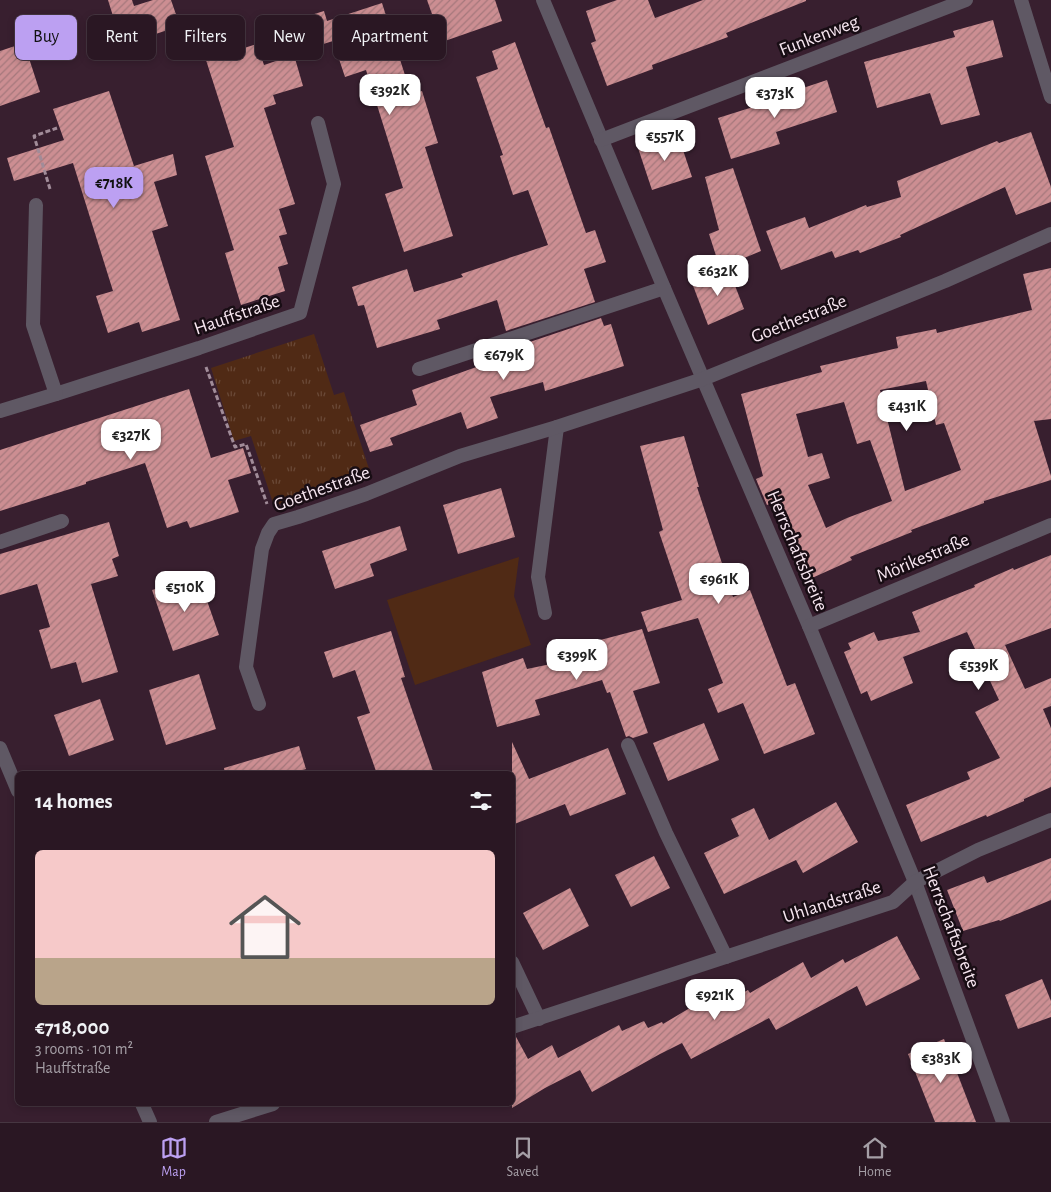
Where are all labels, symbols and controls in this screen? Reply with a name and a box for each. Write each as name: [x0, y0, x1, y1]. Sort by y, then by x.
street label: Funkenweg: [777, 12, 862, 60]
chip: Buy: [15, 15, 77, 60]
chip: Rent: [87, 15, 156, 60]
chip: Filters: [166, 15, 245, 60]
chip: New: [255, 15, 323, 60]
chip: Apartment: [333, 15, 446, 60]
pin: €392K: [355, 74, 425, 116]
pin: €373K: [740, 76, 810, 119]
text: €392K: [371, 82, 409, 98]
text: €373K: [756, 85, 794, 101]
pin: €557K: [630, 120, 700, 162]
text: €557K: [646, 128, 684, 144]
pin: €718K: [79, 166, 149, 209]
text: €718K: [95, 175, 133, 191]
pin: €632K: [683, 254, 753, 297]
text: €632K: [699, 263, 737, 279]
street label: Hauffstraße: [192, 291, 282, 339]
street label: Goethestraße: [749, 291, 849, 347]
pin: €679K: [469, 338, 539, 381]
text: €679K: [484, 347, 524, 363]
pin: €431K: [872, 390, 942, 432]
text: €431K: [888, 398, 926, 414]
pin: €327K: [96, 418, 166, 461]
text: €327K: [112, 427, 150, 443]
street label: Goethestraße: [271, 463, 373, 515]
street label: Herrschaftsbreite: [763, 488, 831, 614]
street label: Mörikestraße: [874, 530, 972, 586]
pin: €961K: [684, 562, 754, 605]
pin: €510K: [150, 570, 220, 613]
text: €961K: [700, 571, 738, 587]
text: €510K: [166, 579, 204, 595]
pin: €399K: [542, 638, 612, 681]
text: €399K: [557, 647, 597, 663]
pin: €539K: [944, 648, 1014, 691]
text: €539K: [960, 657, 998, 673]
icon: filters: [467, 787, 495, 815]
text: 14 homes: [35, 791, 113, 812]
street label: Herrschaftsbreite: [919, 863, 983, 991]
street label: Uhlandstraße: [781, 877, 883, 927]
icon: home: [220, 882, 310, 972]
pin: €921K: [680, 978, 750, 1021]
text: €921K: [696, 987, 734, 1003]
text: €718,000: [35, 1017, 109, 1038]
text: 3 rooms · 101 m²: [35, 1041, 133, 1057]
pin: €383K: [906, 1042, 976, 1084]
text: €383K: [922, 1050, 960, 1066]
text: Hauffstraße: [35, 1060, 110, 1076]
tab: Map: [160, 1134, 188, 1181]
tab: Saved: [507, 1134, 539, 1181]
tab: Home: [858, 1134, 891, 1181]

